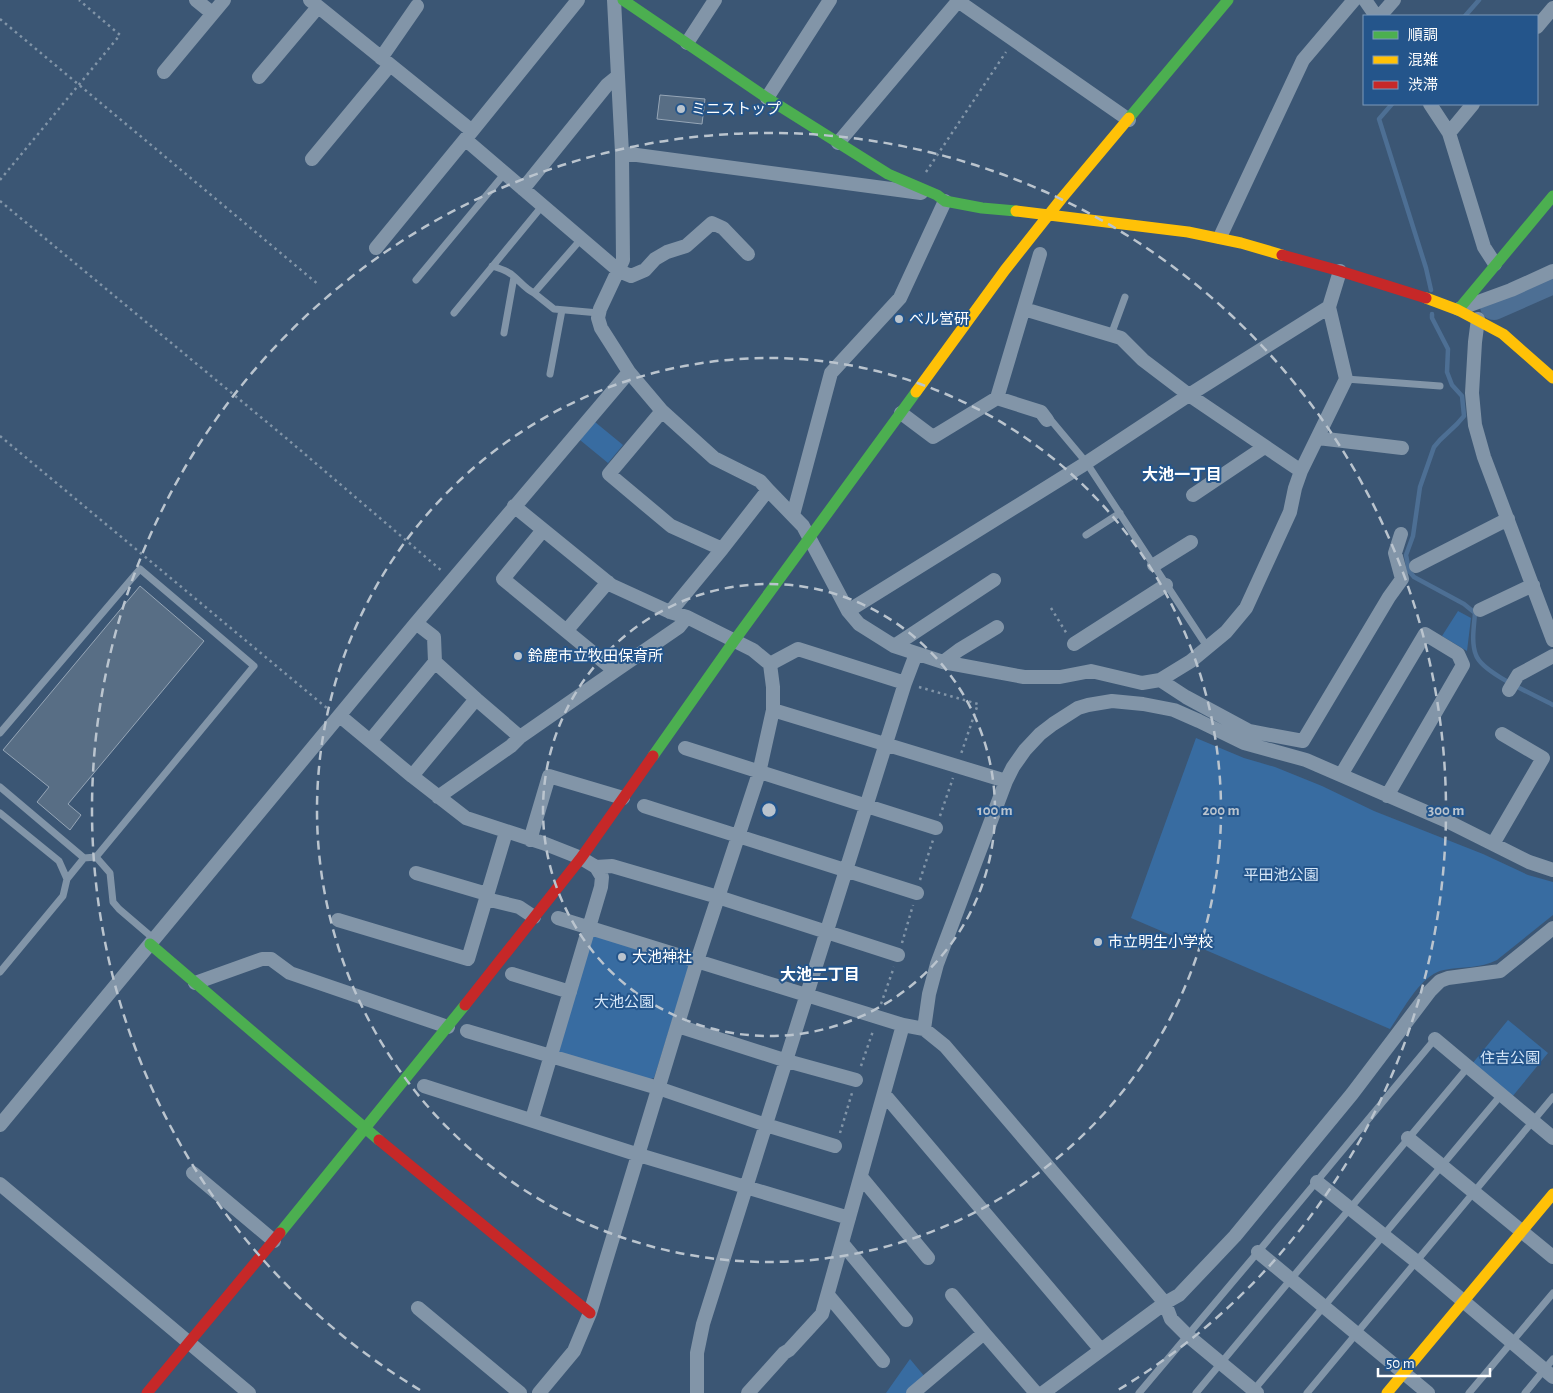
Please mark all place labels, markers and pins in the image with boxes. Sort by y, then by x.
place label: ミニストップ [691,101,781,117]
marker: ミニストップ [675,103,687,115]
place label: べル営研 [909,311,969,327]
marker: べル営研 [893,313,905,325]
place label: 鈴鹿市立牧田保育所 [528,647,663,664]
marker: 鈴鹿市立牧田保育所 [512,650,524,662]
centre of rings [760,801,778,819]
place label: 市立明生小学校 [1108,934,1213,950]
marker: 市立明生小学校 [1092,936,1104,948]
place label: 大池神社 [632,949,692,965]
marker: 大池神社 [616,951,628,963]

